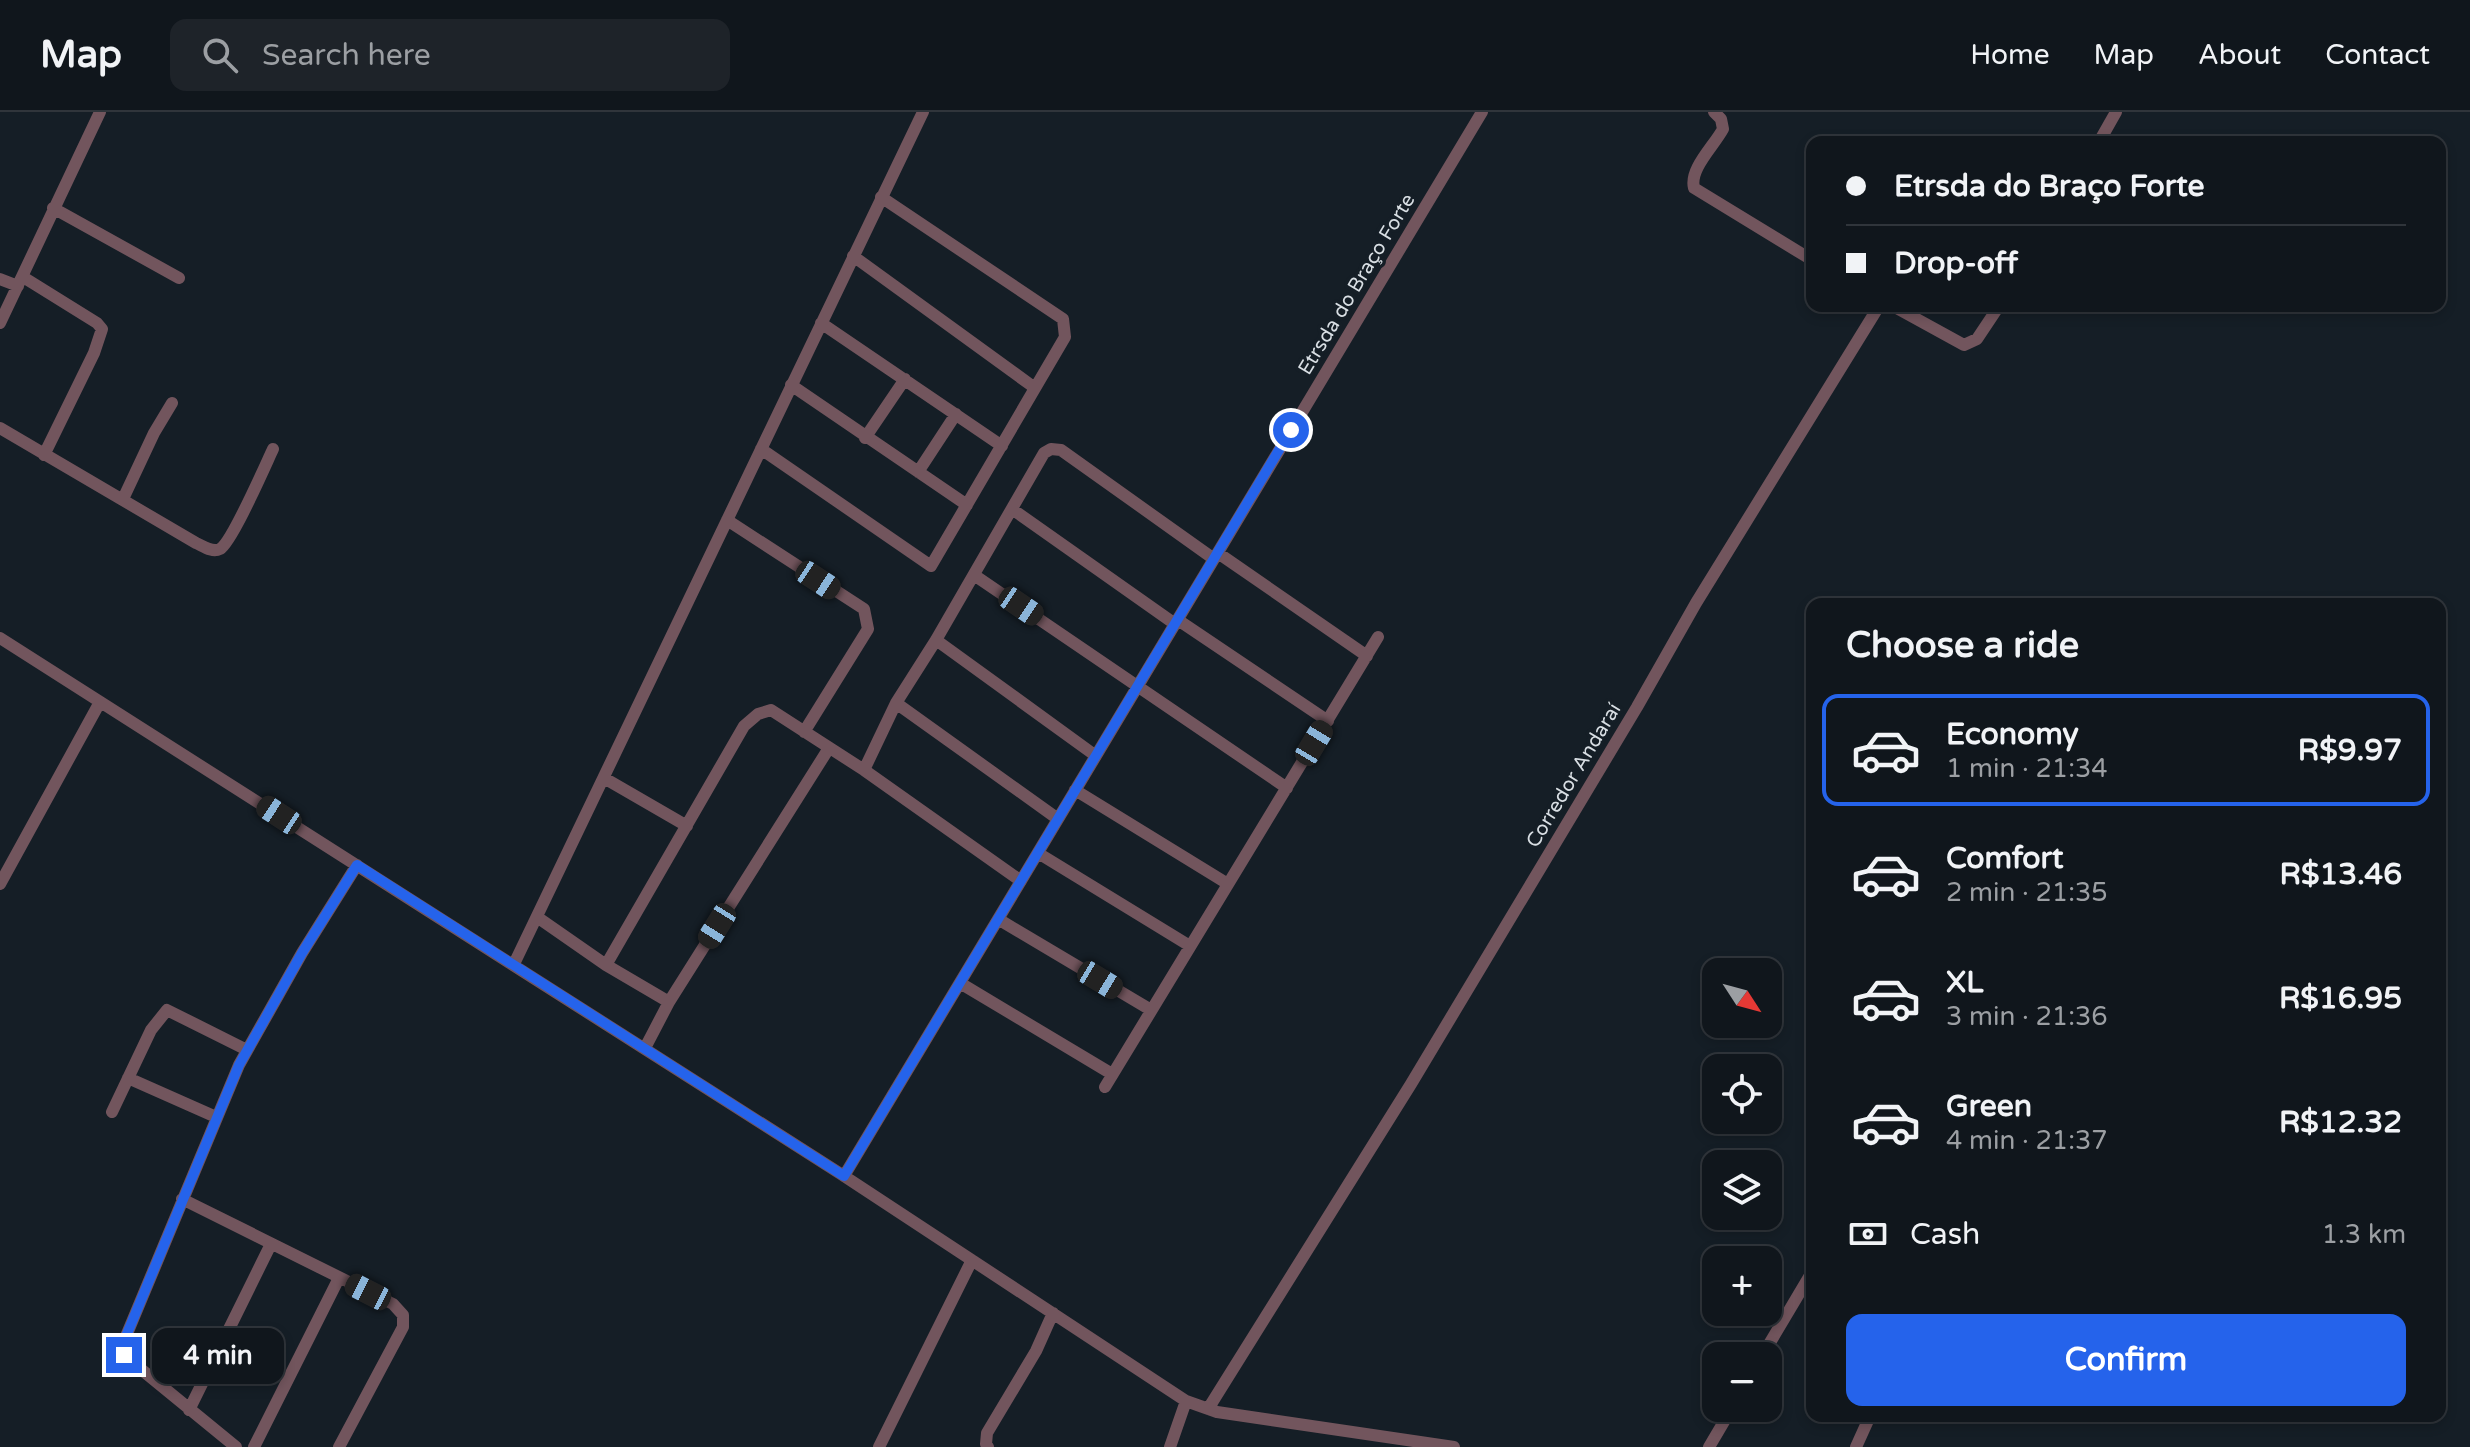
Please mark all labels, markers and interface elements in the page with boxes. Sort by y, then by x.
search box [170,19,730,91]
text: Map [40,32,122,78]
icon: search [198,33,242,77]
text: Search here [262,37,431,74]
text: Home [1970,38,2050,72]
text: Map [2094,38,2154,72]
text: About [2198,38,2281,72]
text: Contact [2325,38,2430,72]
text: Etrsda do Braço Forte [1894,168,2204,205]
street label: Etrsda do Braço Forte [1293,190,1420,379]
text: Drop-off [1894,245,2018,282]
route start [1273,412,1309,448]
car [791,557,845,603]
car [994,583,1048,629]
text: Choose a ride [1846,624,2079,667]
street label: Corredor Andaraí [1521,699,1626,852]
icon: car [1850,714,1922,786]
car [1291,716,1337,770]
text: Economy [1946,716,2079,753]
text: R$9.97 [2298,732,2402,769]
text: 1 min · 21:34 [1946,753,2108,784]
car [252,792,306,838]
icon: car [1850,838,1922,910]
text: Comfort [1946,840,2064,877]
text: R$13.46 [2280,856,2402,893]
text: 2 min · 21:35 [1946,877,2108,908]
car [694,899,740,953]
car [1073,957,1127,1003]
north arrow [1702,958,1782,1038]
map controls [1702,958,1782,1422]
icon: car [1850,962,1922,1034]
text: XL [1946,964,1983,1001]
text: R$16.95 [2279,980,2402,1017]
text: 3 min · 21:36 [1946,1001,2108,1032]
button: locate [1702,1054,1782,1134]
icon: car [1850,1086,1922,1158]
text: Green [1946,1088,2032,1125]
text: R$12.32 [2279,1104,2402,1141]
text: 4 min · 21:37 [1946,1125,2108,1156]
button: layers [1702,1150,1782,1230]
icon: cash [1846,1212,1890,1256]
text: Cash [1910,1216,1980,1253]
text: 1.3 km [2322,1219,2406,1250]
button: + [1702,1246,1782,1326]
car [341,1270,395,1314]
button: Confirm [1846,1314,2406,1406]
callout: 4 min [152,1327,284,1383]
route end [106,1337,142,1373]
text: 4 min [183,1340,253,1371]
button: − [1702,1342,1782,1422]

